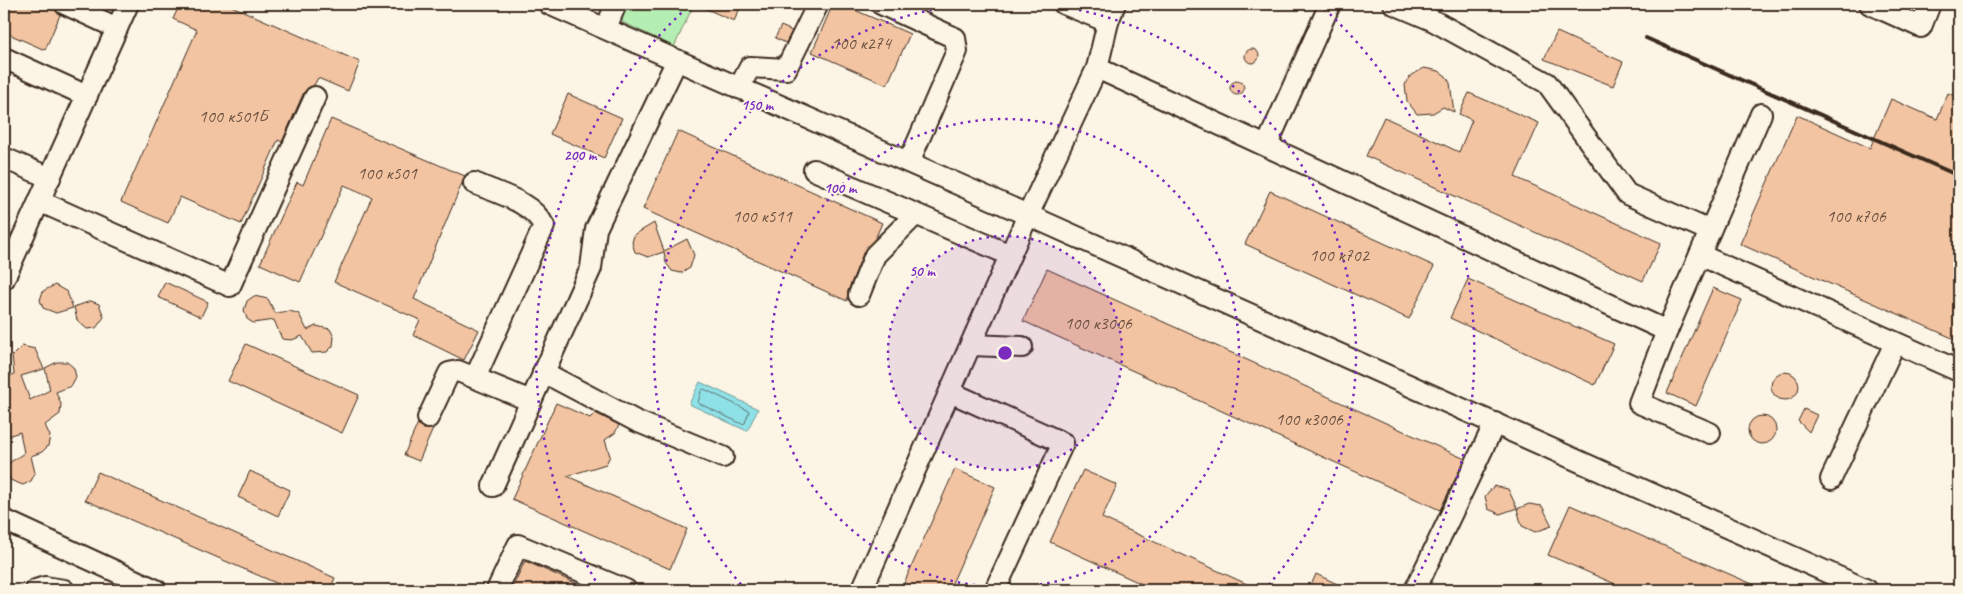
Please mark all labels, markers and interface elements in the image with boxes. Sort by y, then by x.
house number: 100 к274 [831,32,893,54]
text: 150 m [741,96,775,115]
house number: 100 к501Б [199,105,270,127]
text: 200 m [564,146,598,165]
house number: 100 к501 [357,162,418,184]
text: 100 m [824,179,858,198]
house number: 100 к511 [732,205,793,227]
house number: 100 к706 [1826,205,1887,227]
house number: 100 к702 [1309,244,1371,266]
text: 50 m [909,262,936,281]
house number: 100 к3006 [1064,312,1133,334]
centre of rings [996,344,1014,362]
house number: 100 к3006 [1275,408,1344,430]

